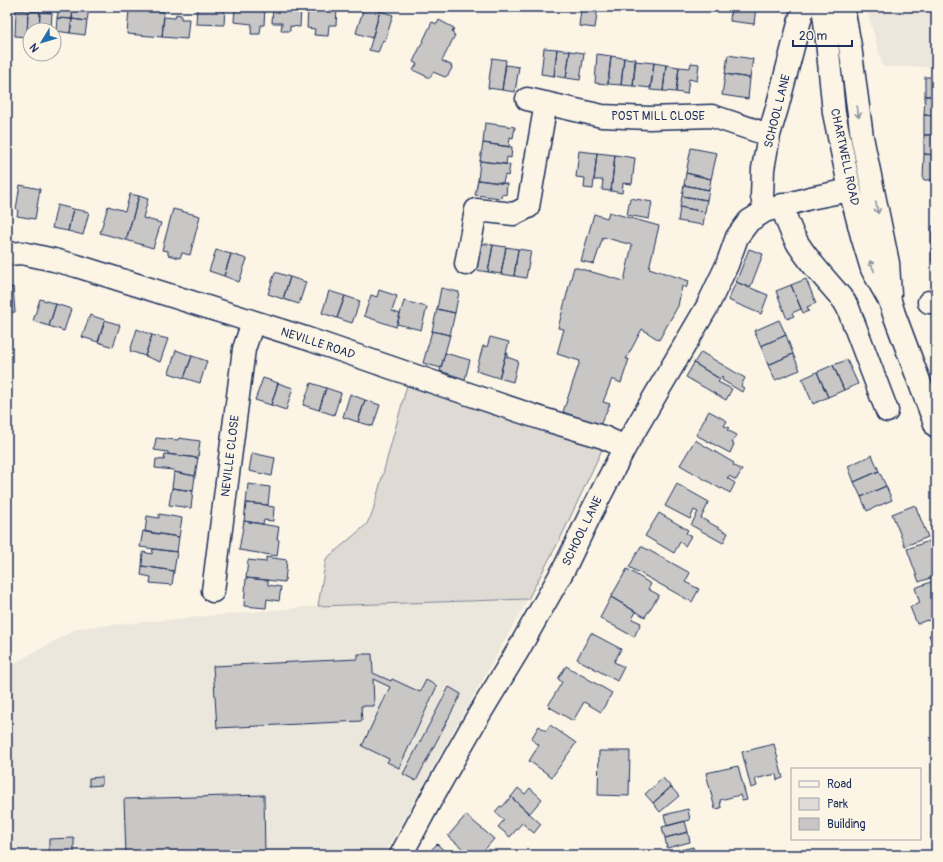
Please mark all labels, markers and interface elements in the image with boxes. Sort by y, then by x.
north arrow [22,22,62,62]
scale bar [793,22,852,48]
text: 20 m [799,29,828,44]
text: N [27,40,42,55]
street label: SCHOOL LANE [761,73,794,150]
one-way arrow [854,105,862,118]
street label: CHARTWELL ROAD [827,107,862,207]
street label: POST MILL CLOSE [611,109,705,124]
one-way arrow [873,201,881,214]
one-way arrow [868,261,875,273]
street label: NEVILLE ROAD [279,324,357,363]
street label: NEVILLE CLOSE [218,414,243,498]
street label: SCHOOL LANE [559,494,606,568]
legend [791,768,921,840]
text: Road [827,777,852,792]
text: Park [827,797,848,812]
text: Building [827,817,866,832]

